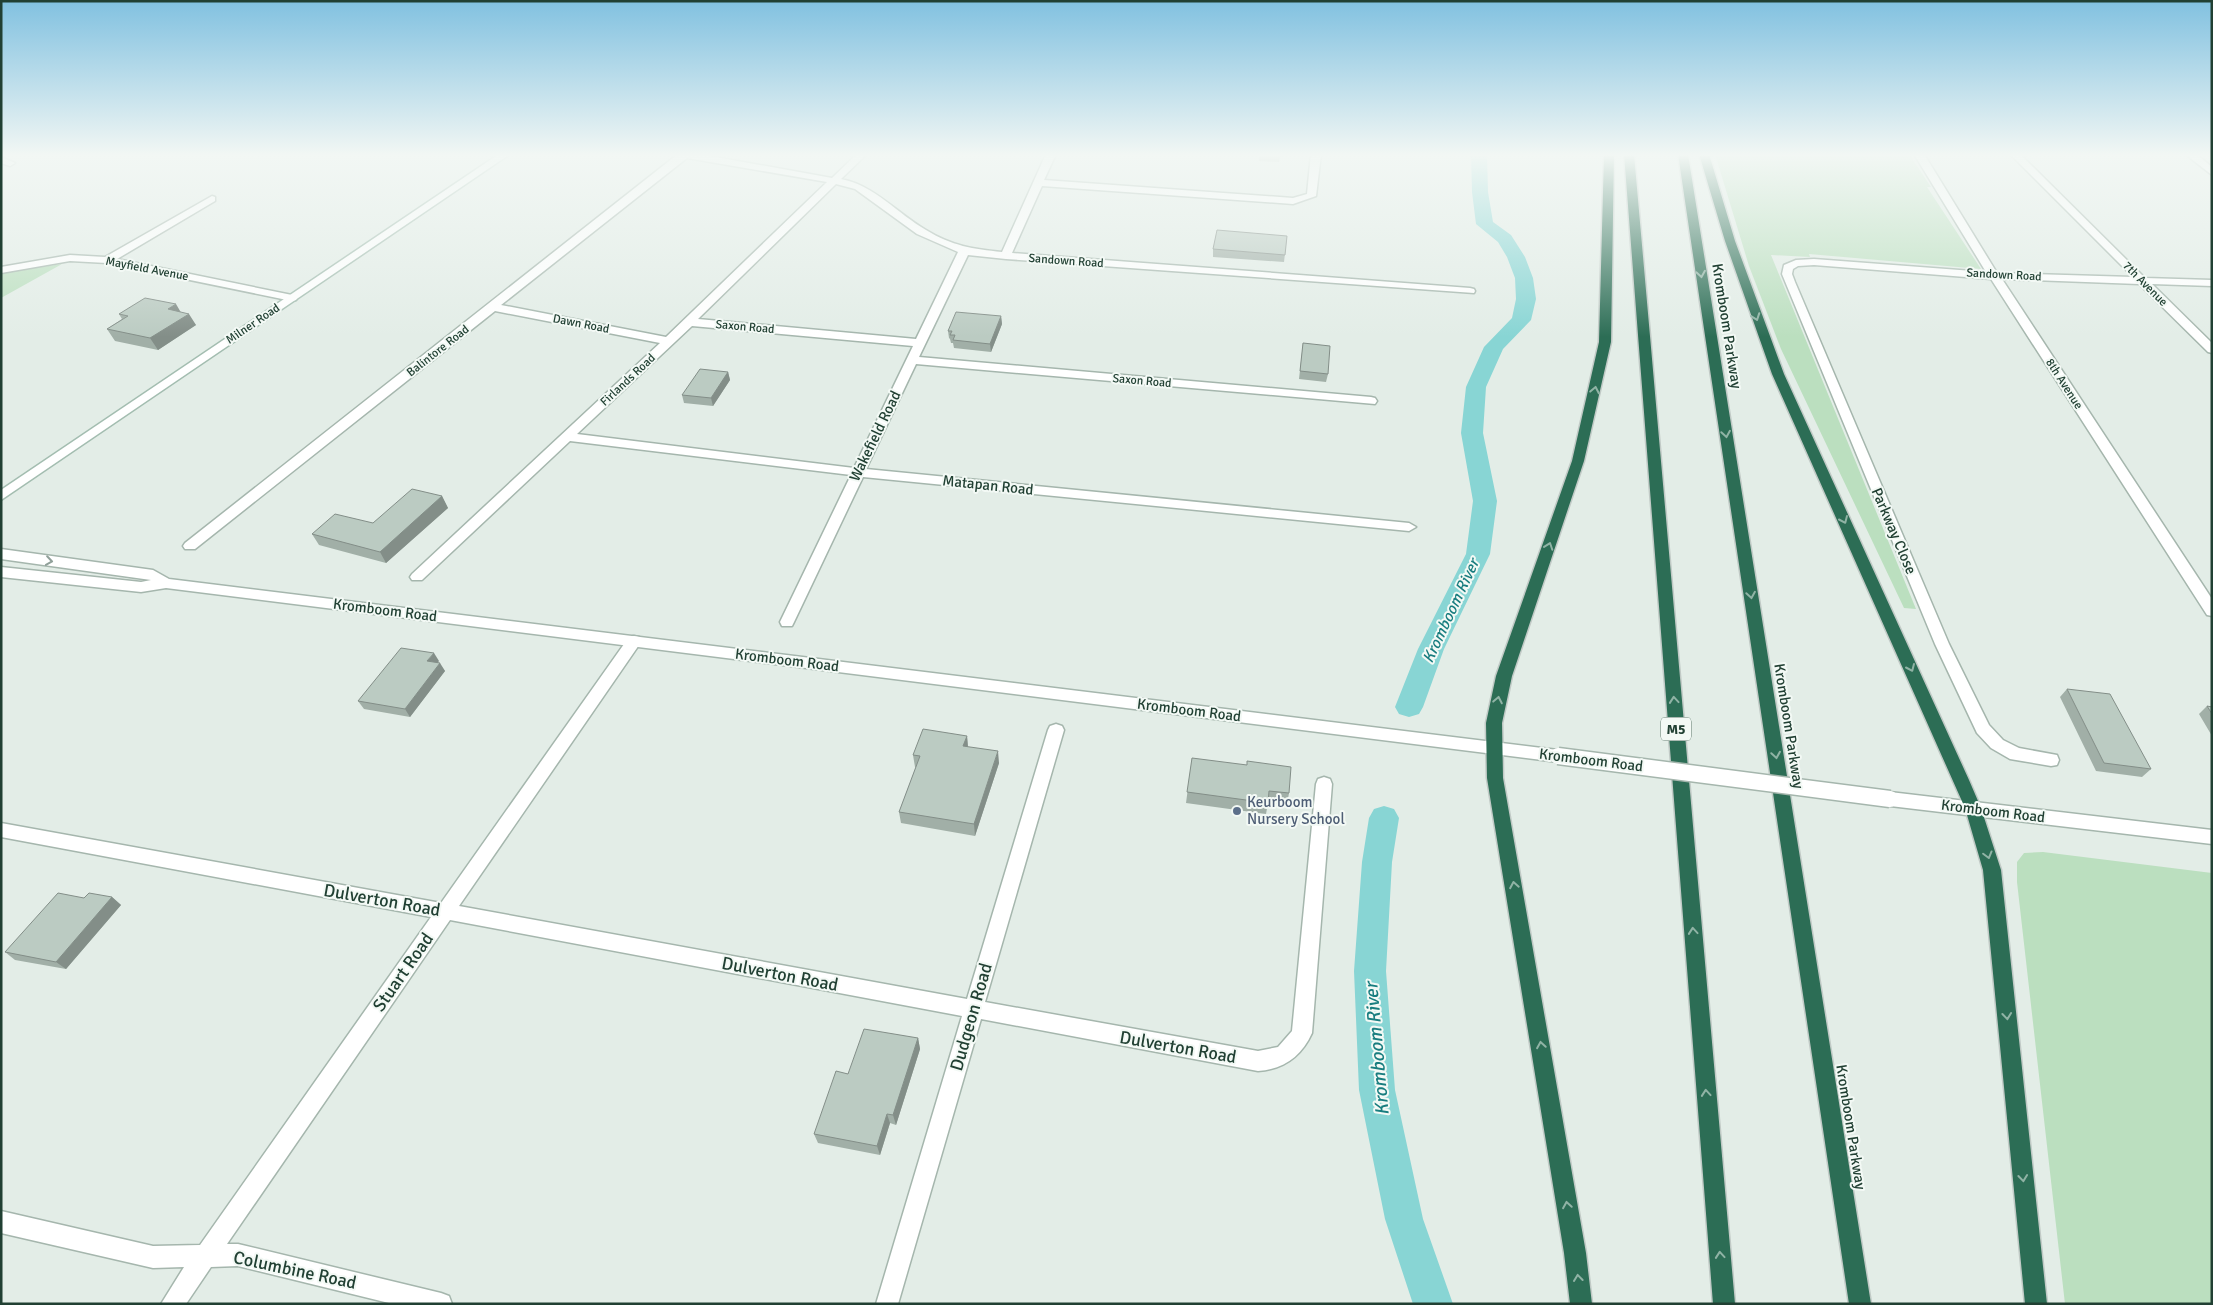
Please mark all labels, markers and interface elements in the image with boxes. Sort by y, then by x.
street label: Sandown Road [1028,251,1104,271]
street label: Mayfield Avenue [104,254,190,284]
street label: 7th Avenue [2119,258,2171,310]
street label: Kromboom Parkway [1708,262,1746,390]
street label: Sandown Road [1966,266,2042,284]
one-way arrow [1696,269,1706,278]
street label: Milner Road [223,301,283,347]
street label: Dawn Road [552,311,610,337]
one-way arrow [1750,312,1760,321]
street label: Saxon Road [715,317,775,337]
street label: Balintore Road [404,322,472,380]
street label: Firlands Road [597,351,659,409]
street label: 8th Avenue [2042,356,2086,412]
street label: Saxon Road [1112,371,1172,391]
one-way arrow [1589,386,1600,394]
street label: Wakefield Road [845,388,905,484]
one-way arrow [1721,430,1731,439]
street label: Matapan Road [942,471,1035,499]
street label: Parkway Close [1868,485,1920,577]
one-way arrow [1837,515,1848,524]
one-way arrow [1543,542,1553,550]
water label: Kromboom River [1418,554,1485,666]
one-way arrow [46,555,54,566]
one-way arrow [1746,591,1756,599]
street label: Kromboom Road [332,595,438,625]
street label: Kromboom Road [734,645,840,675]
street label: Kromboom Parkway [1770,662,1808,790]
one-way arrow [1904,663,1915,672]
street label: Kromboom Road [1136,695,1242,725]
one-way arrow [1493,695,1503,704]
one-way arrow [1668,695,1679,703]
road number: M5 [1661,718,1691,741]
street label: Kromboom Road [1538,745,1644,775]
one-way arrow [1771,751,1781,760]
place label: Keurboom Nursery School [1247,793,1345,828]
street label: Kromboom Road [1940,796,2046,826]
marker: Keurboom Nursery School [1231,805,1243,817]
one-way arrow [1982,850,1993,859]
street label: Dulverton Road [322,879,442,921]
one-way arrow [1509,880,1519,889]
one-way arrow [1688,927,1699,935]
street label: Stuart Road [368,928,438,1016]
street label: Dulverton Road [720,952,840,996]
street label: Dudgeon Road [945,961,997,1073]
water label: Kromboom River [1359,979,1395,1116]
one-way arrow [2001,1012,2012,1020]
street label: Dulverton Road [1118,1026,1238,1068]
one-way arrow [1537,1040,1547,1049]
street label: Kromboom Parkway [1832,1063,1870,1191]
one-way arrow [1701,1089,1712,1097]
one-way arrow [2017,1174,2028,1182]
one-way arrow [1563,1201,1573,1209]
street label: Columbine Road [232,1246,358,1294]
one-way arrow [1714,1251,1725,1259]
one-way arrow [1573,1274,1584,1282]

